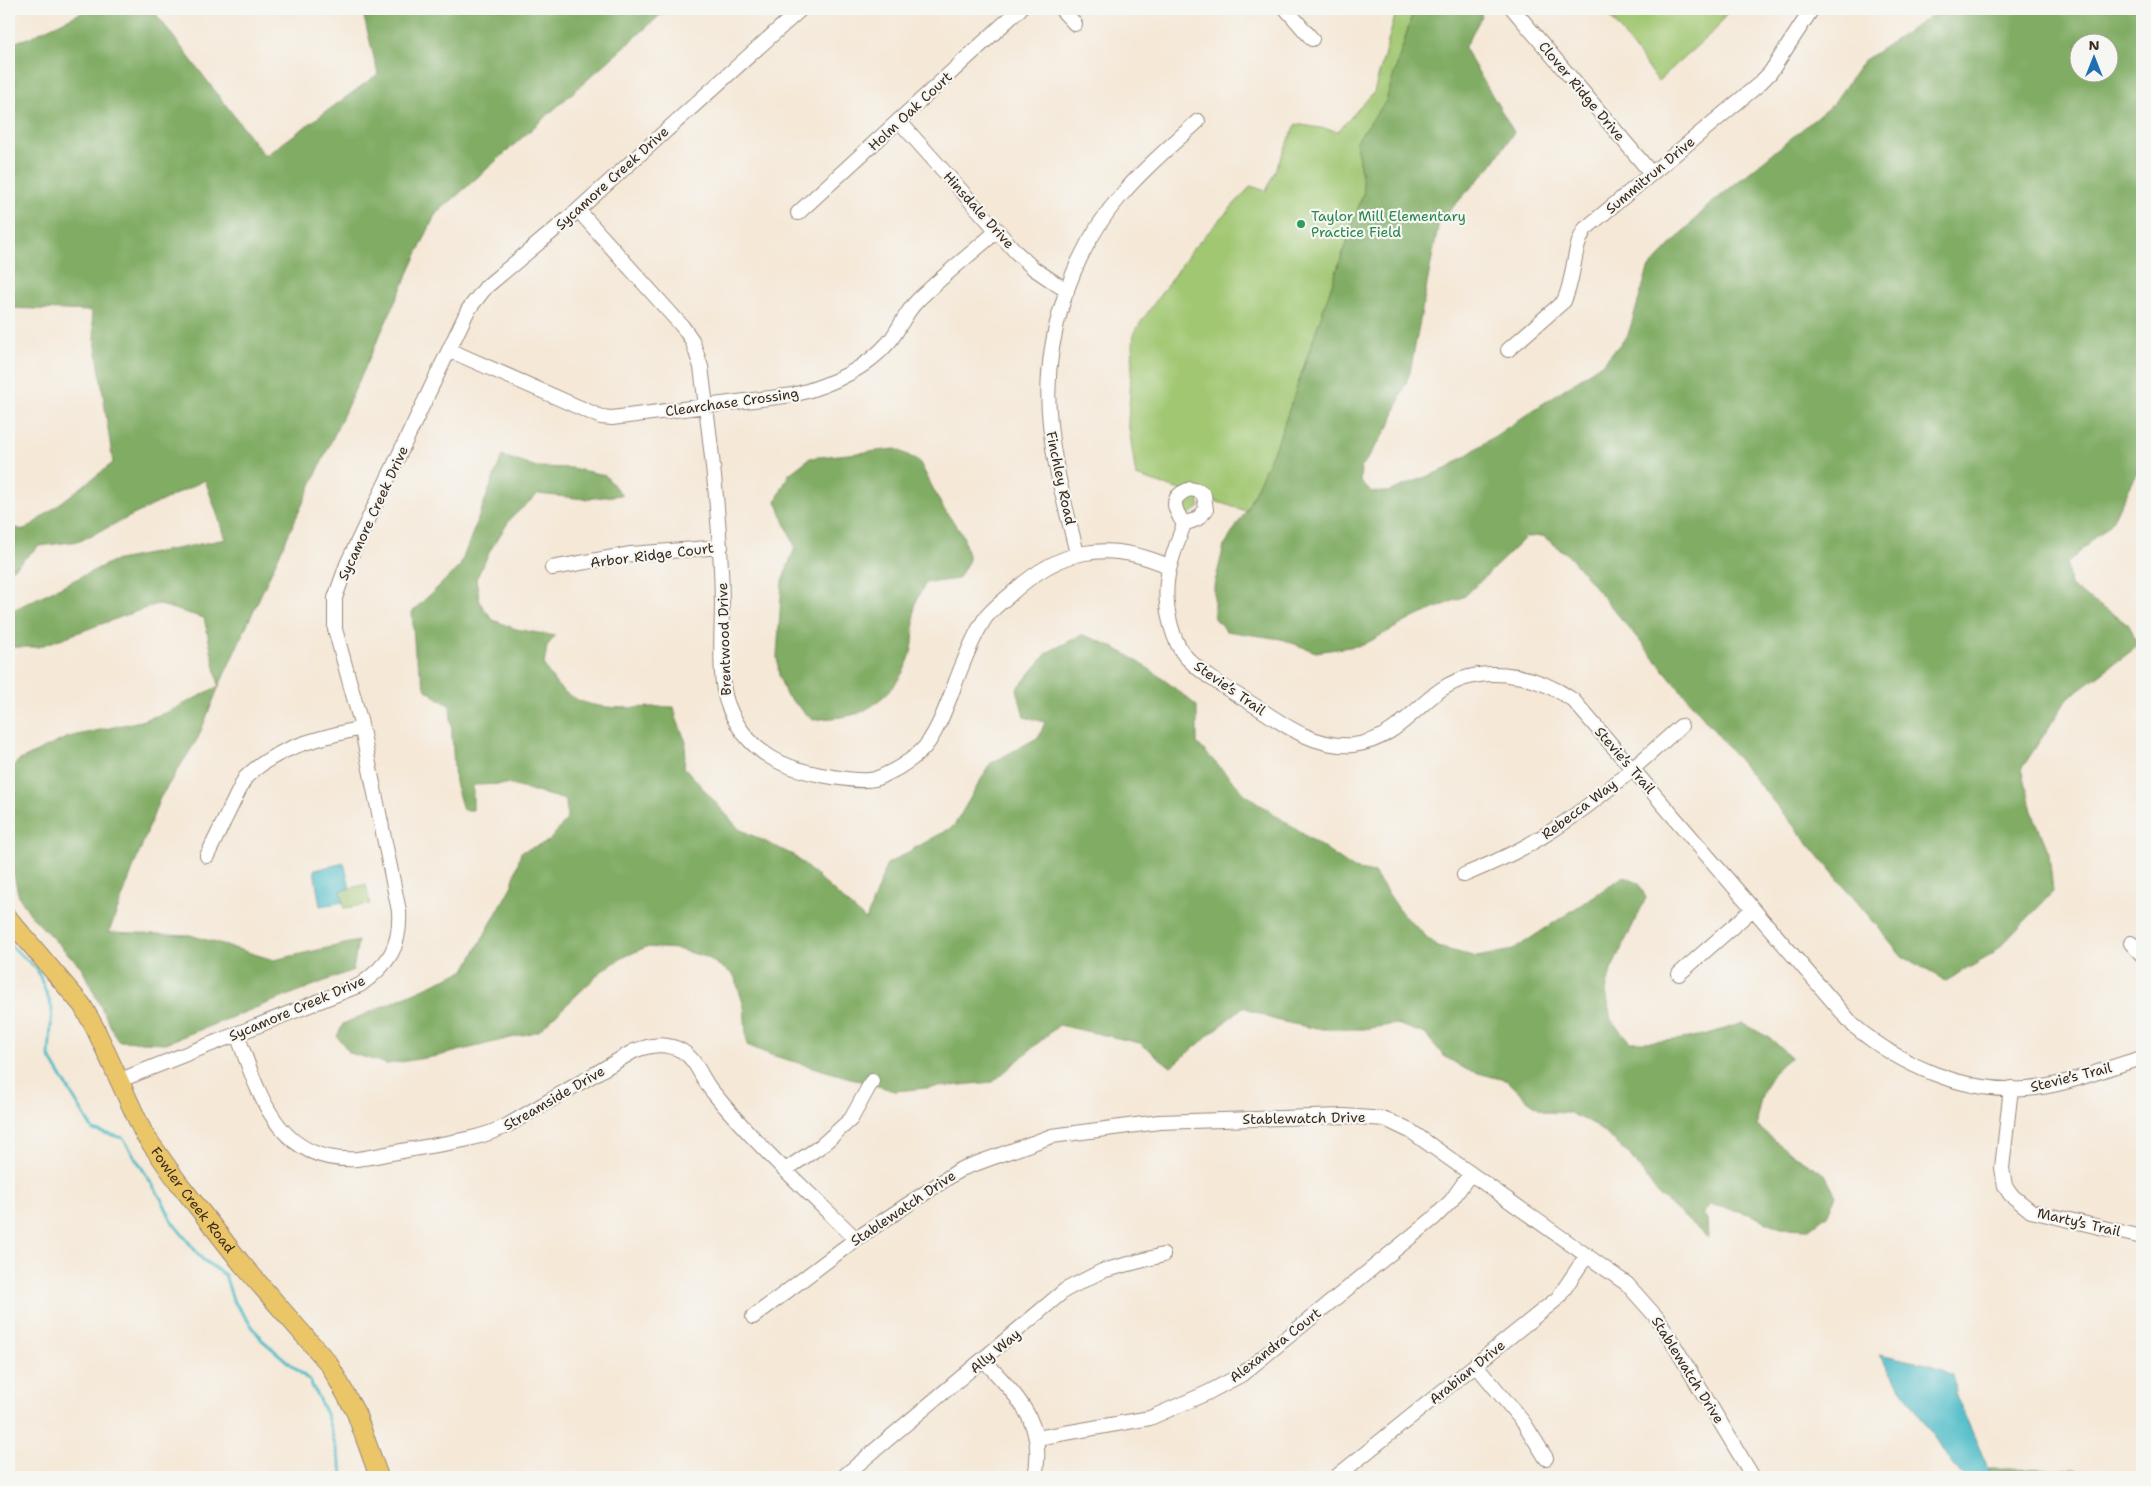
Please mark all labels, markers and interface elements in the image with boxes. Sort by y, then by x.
north arrow [2068,32,2118,82]
text: N [2088,36,2100,54]
street label: Clover Ridge Drive [1535,37,1629,145]
street label: Holm Oak Court [864,68,956,154]
street label: Sycamore Creek Drive [552,122,672,234]
street label: Summitrun Drive [1602,132,1698,218]
street label: Hinsdale Drive [940,168,1018,252]
place label: Taylor Mill Elementary Practice Field [1311,207,1466,241]
marker: Taylor Mill Elementary Practice Field [1295,218,1307,230]
street label: Clearchase Crossing [664,384,800,420]
street label: Finchley Road [1042,430,1080,527]
street label: Sycamore Creek Drive [334,443,412,583]
street label: Arbor Ridge Court [589,538,715,572]
street label: Brentwood Drive [713,582,735,696]
street label: Stevie’s Trail [1191,657,1270,720]
street label: Stevie’s Trail [1591,723,1660,798]
street label: Rebecca Way [1538,775,1620,843]
street label: Sycamore Creek Drive [226,971,368,1045]
street label: Stevie’s Trail [2028,1058,2114,1096]
street label: Streamside Drive [500,1062,608,1134]
street label: Stablewatch Drive [1242,1108,1366,1128]
street label: Fowler Creek Road [147,1143,239,1257]
street label: Stablewatch Drive [847,1166,959,1250]
street label: Marty’s Trail [2036,1204,2123,1241]
street label: Alexandra Court [1226,1304,1324,1386]
street label: Stablewatch Drive [1648,1313,1728,1427]
street label: Ally Way [966,1325,1024,1377]
street label: Arabian Drive [1425,1336,1509,1408]

